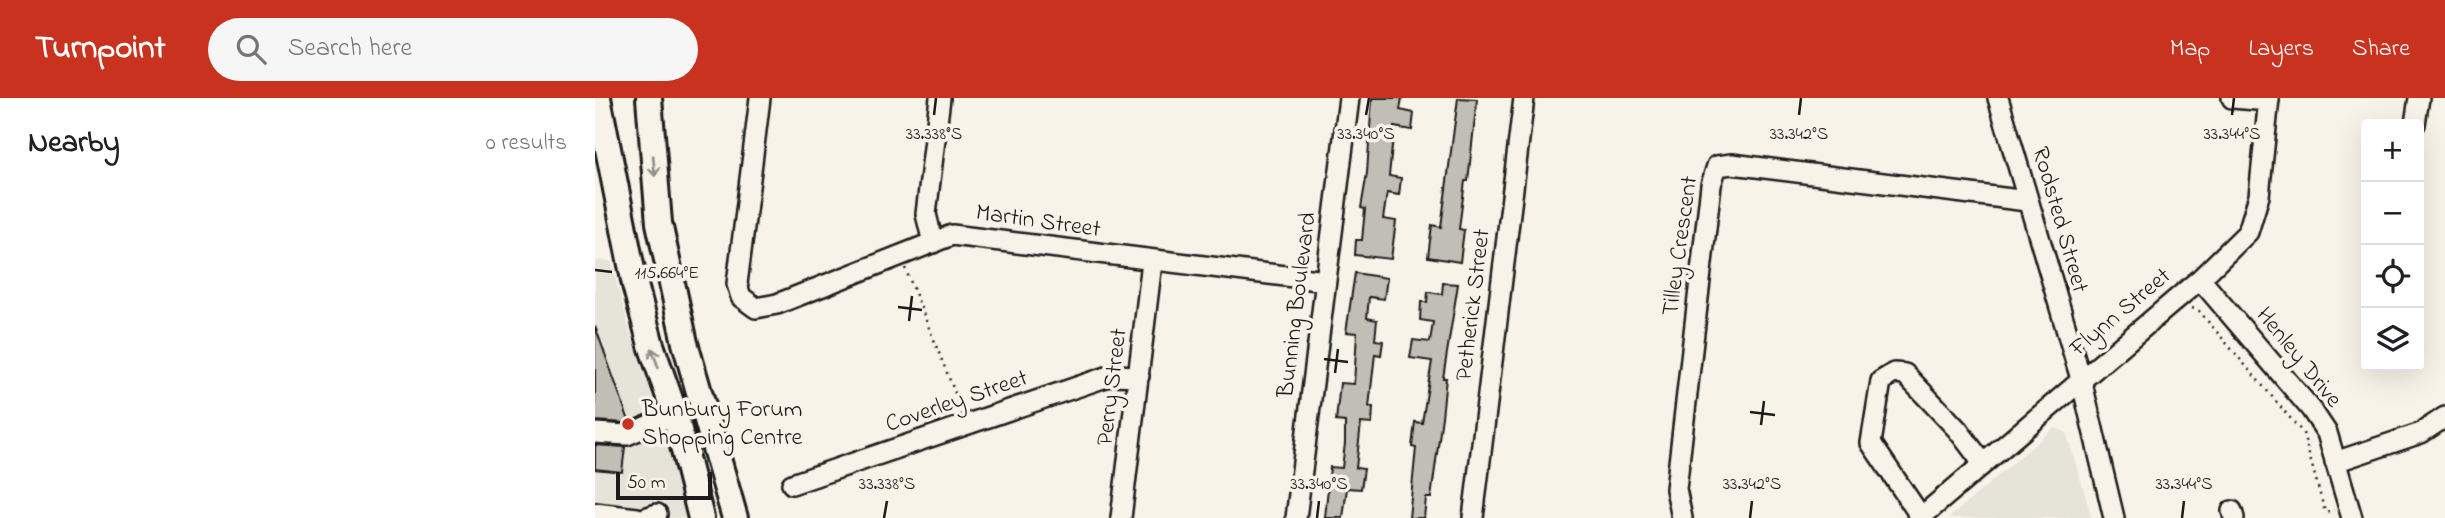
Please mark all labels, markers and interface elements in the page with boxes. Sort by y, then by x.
search box [208,18,698,81]
text: Turnpoint [35,25,166,73]
icon: search [232,30,270,68]
text: Search here [288,30,412,68]
text: Map [2170,32,2210,67]
text: Layers [2248,32,2314,67]
text: Share [2352,32,2410,67]
map controls [2361,119,2424,371]
button: + [2361,119,2424,182]
text: Nearby [28,122,120,166]
text: 33.338°S [906,122,962,148]
text: 33.340°S [1337,122,1395,148]
text: 33.342°S [1770,122,1828,148]
text: 33.344°S [2203,122,2261,148]
text: 0 results [486,127,567,160]
street label: Rodsted Street [2021,143,2097,297]
one-way arrow [648,154,661,177]
street label: Tilley Crescent [1654,174,1709,318]
button: − [2361,182,2424,245]
street label: Martin Street [973,196,1103,248]
street label: Bunning Boulevard [1269,210,1327,401]
street label: Petherick Street [1447,227,1501,383]
button: locate [2361,245,2424,308]
street label: Flynn Street [2062,260,2180,367]
text: 115.664°E [635,261,699,287]
street label: Henley Drive [2246,300,2350,417]
button: layers [2361,308,2424,371]
street label: Perry Street [1088,326,1139,448]
one-way arrow [648,348,660,370]
street label: Coverley Street [881,361,1033,444]
place label: Bunbury Forum Shopping Centre [641,393,803,456]
marker: Bunbury Forum Shopping Centre [620,416,636,432]
scale bar [616,469,712,501]
text: 50 m [627,470,666,497]
text: 33.338°S [859,472,915,498]
text: 33.340°S [1290,472,1348,498]
text: 33.342°S [1723,472,1781,498]
text: 33.344°S [2155,472,2213,498]

